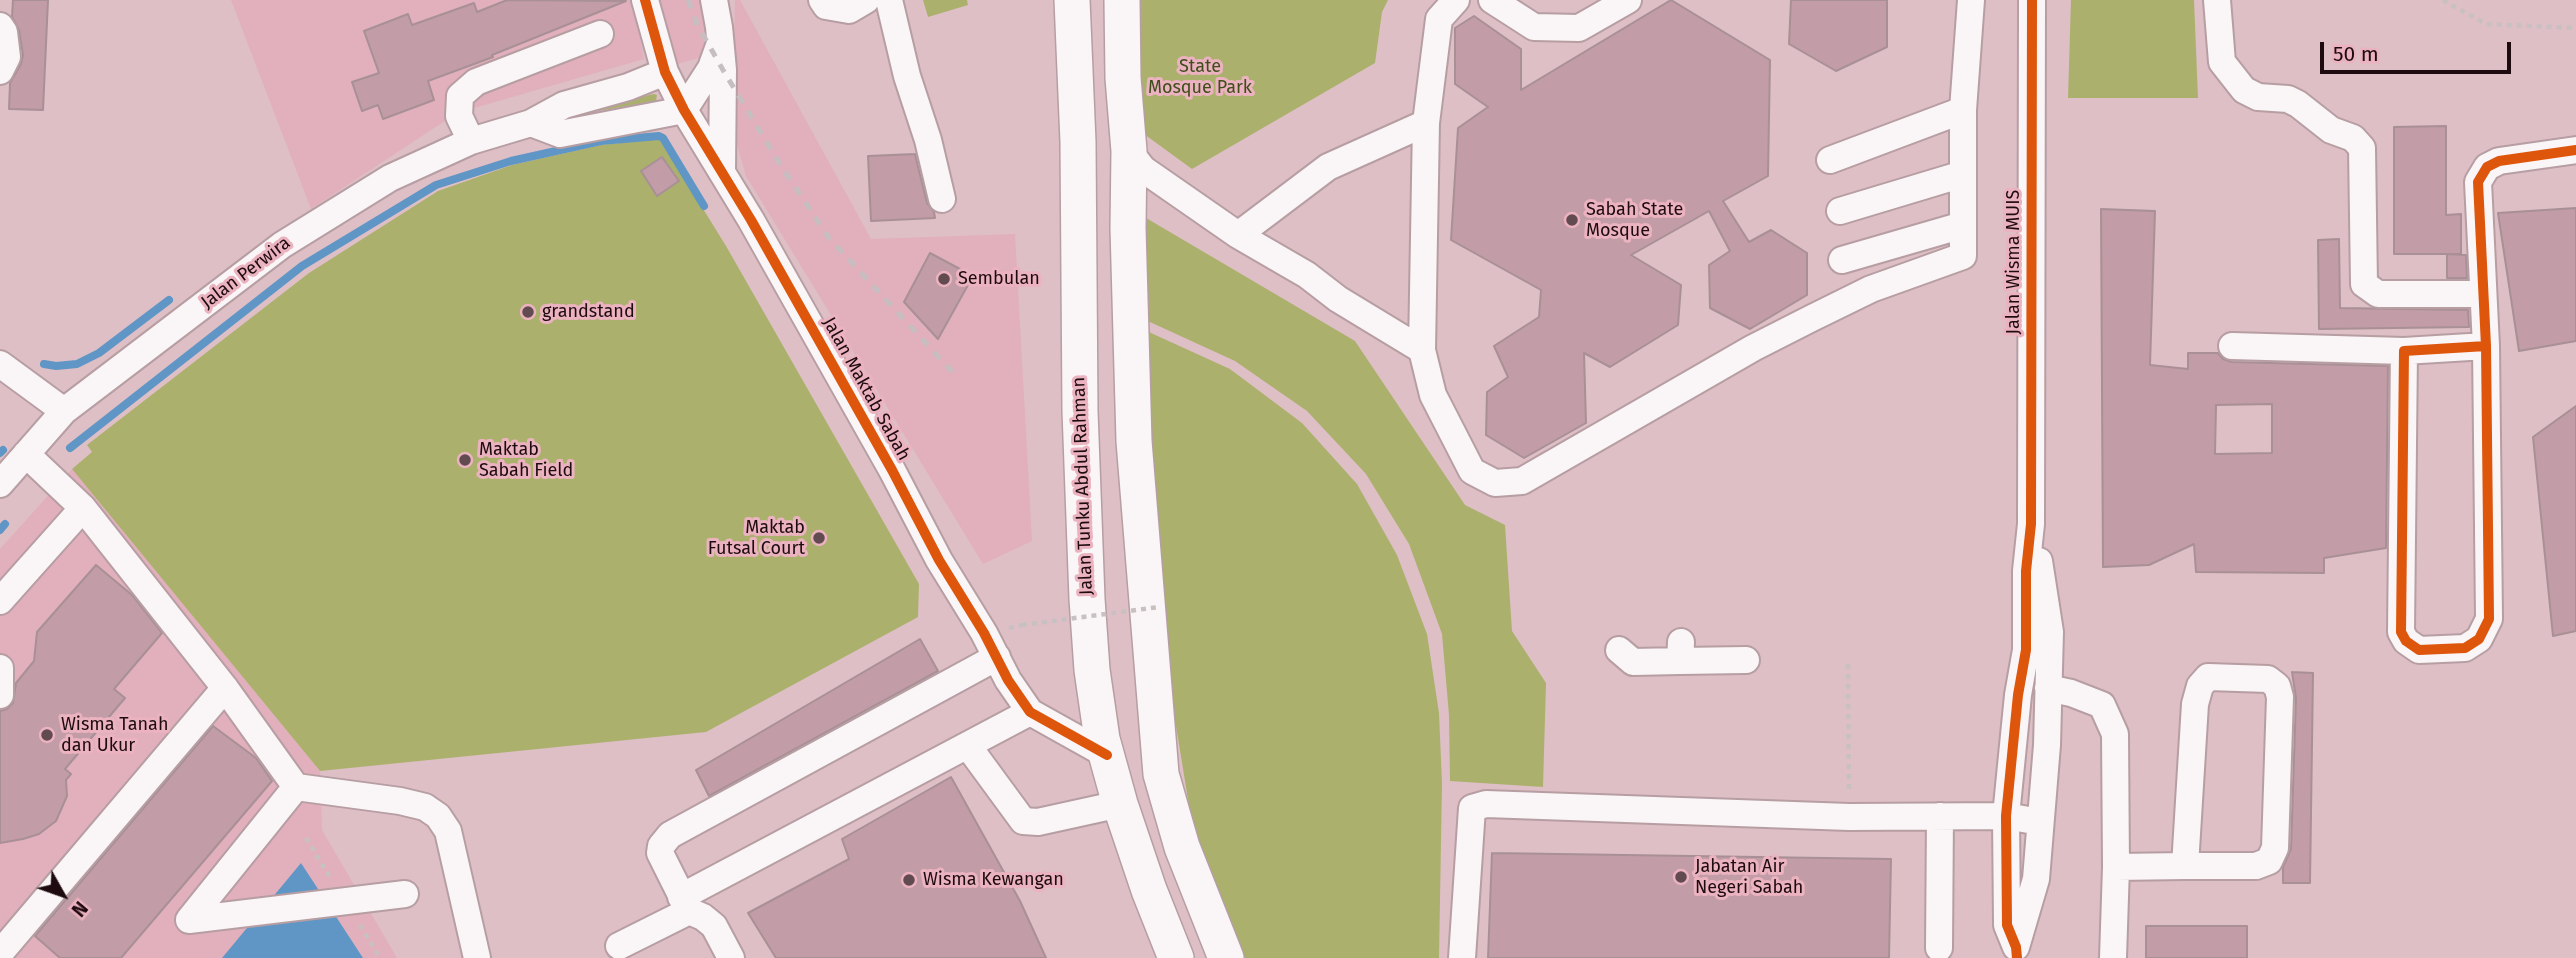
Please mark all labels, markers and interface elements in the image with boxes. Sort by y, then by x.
scale bar [2324,28,2515,72]
text: 50 m [2333,41,2379,67]
park label: State Mosque Park [1148,56,1252,98]
street label: Jalan Wisma MUIS [2003,190,2025,334]
place label: Sabah State Mosque [1586,199,1683,242]
marker: Sabah State Mosque [1564,212,1580,228]
street label: Jalan Perwira [197,232,295,314]
place label: Sembulan [958,268,1040,290]
marker: Sembulan [936,271,952,287]
place label: grandstand [542,301,635,323]
marker: grandstand [520,304,536,320]
street label: Jalan Maktab Sabah [818,314,914,464]
street label: Jalan Tunku Abdul Rahman [1068,376,1098,596]
place label: Maktab Sabah Field [479,439,573,482]
marker: Maktab Sabah Field [457,452,473,468]
place label: Maktab Futsal Court [708,517,805,560]
marker: Maktab Futsal Court [811,530,827,546]
place label: Wisma Tanah dan Ukur [61,714,168,756]
marker: Wisma Tanah dan Ukur [39,727,55,743]
place label: Jabatan Air Negeri Sabah [1695,856,1803,898]
north arrow [28,860,98,930]
place label: Wisma Kewangan [923,869,1064,891]
marker: Jabatan Air Negeri Sabah [1673,869,1689,885]
marker: Wisma Kewangan [901,872,917,888]
text: N [67,897,92,921]

